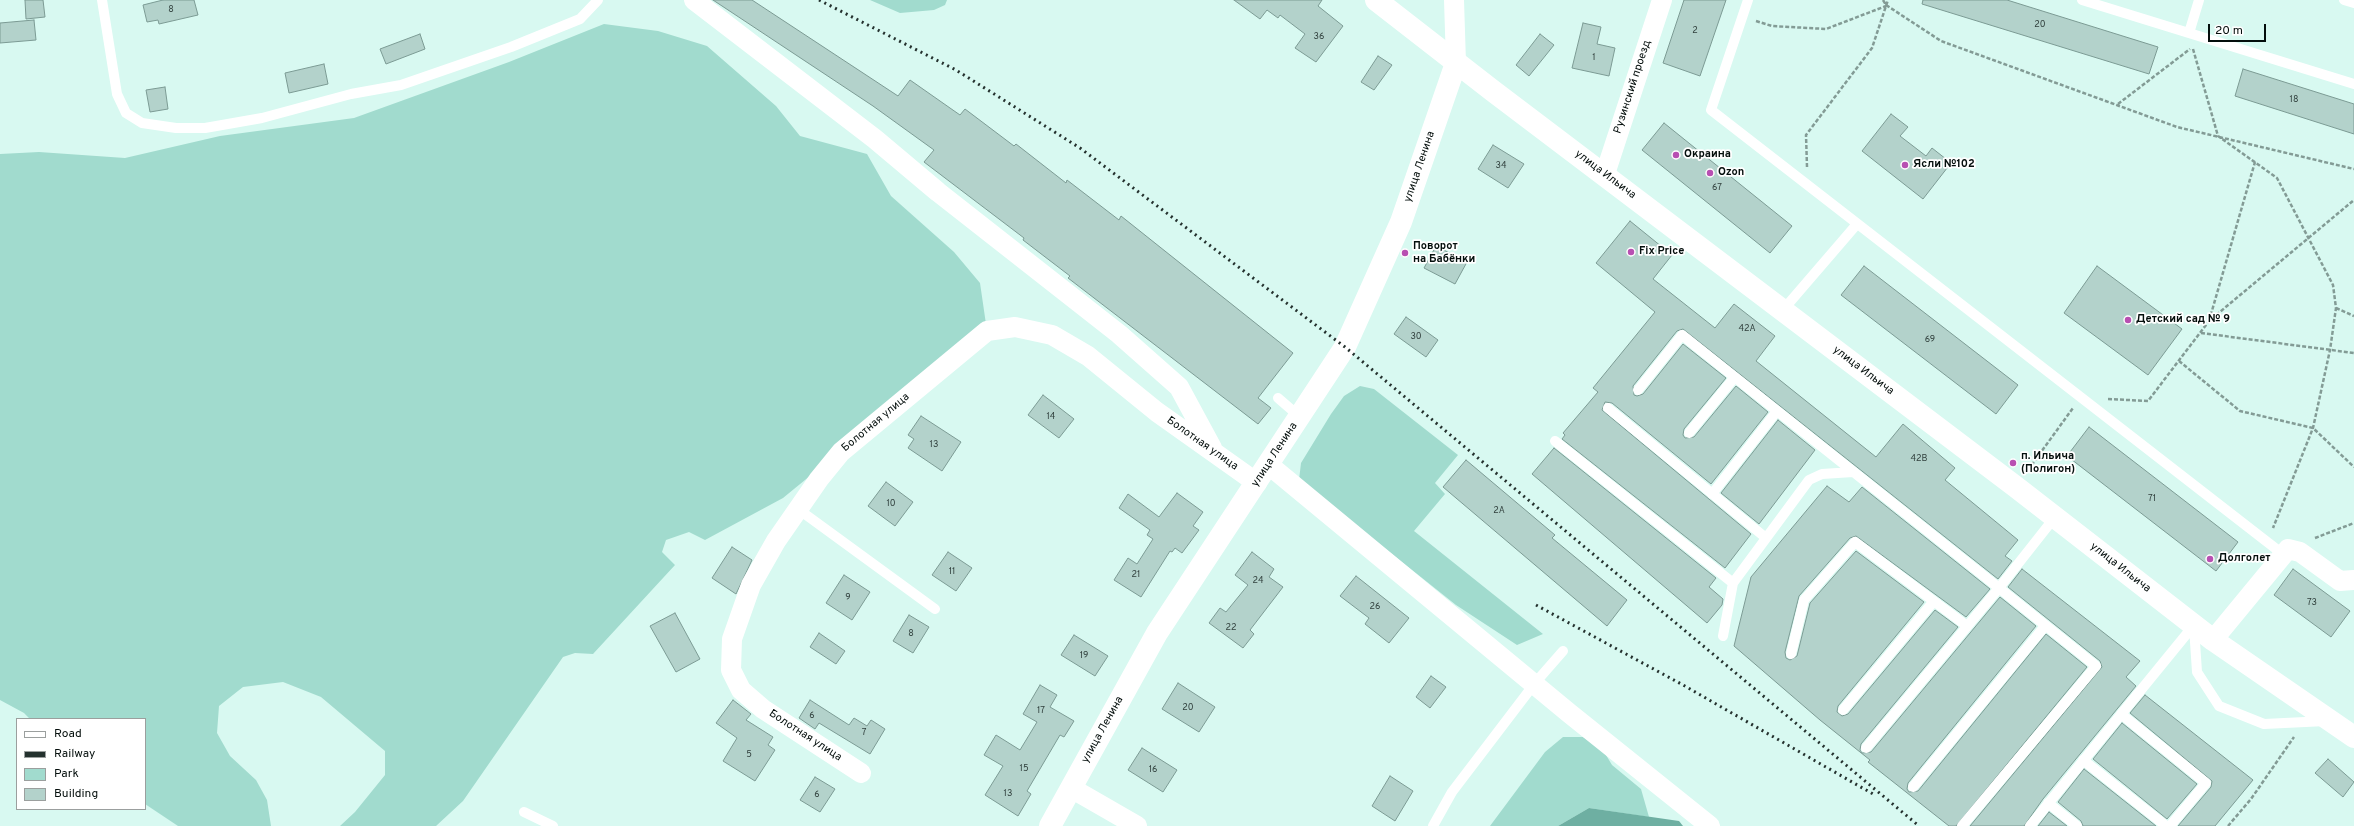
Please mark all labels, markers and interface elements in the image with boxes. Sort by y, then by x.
house number: 8 [168,5,174,15]
scale bar [2210,16,2268,42]
house number: 20 [2034,20,2046,30]
text: 20 m [2215,23,2243,39]
house number: 2 [1692,26,1698,36]
house number: 36 [1314,32,1324,42]
street label: Рузинский проезд [1612,38,1654,136]
house number: 1 [1592,53,1596,63]
house number: 18 [2290,95,2298,105]
street label: улица Ленина [1402,130,1438,204]
street label: улица Ильича [1572,148,1638,202]
place label: Окраина [1684,148,1731,162]
marker: Окраина [1671,150,1681,160]
place label: Ясли №102 [1913,158,1975,172]
marker: Ясли №102 [1900,160,1910,170]
house number: 34 [1495,161,1507,171]
place label: Ozon [1718,166,1744,180]
marker: Ozon [1705,168,1715,178]
house number: 67 [1712,183,1722,193]
place label: Поворот на Бабёнки [1413,240,1475,266]
place label: Fix Price [1639,245,1684,259]
marker: Fix Price [1626,247,1636,257]
marker: Поворот на Бабёнки [1400,248,1410,258]
place label: Детский сад № 9 [2136,313,2230,327]
marker: Детский сад № 9 [2123,315,2133,325]
house number: 42А [1738,324,1756,334]
house number: 30 [1410,332,1422,342]
house number: 69 [1925,335,1935,345]
street label: улица Ильича [1830,344,1896,398]
street label: Болотная улица [839,391,913,455]
house number: 14 [1047,412,1055,422]
street label: Болотная улица [1164,414,1240,474]
street label: улица Ленина [1249,420,1301,490]
house number: 13 [930,440,938,450]
place label: п. Ильича (Полигон) [2021,450,2075,476]
house number: 42В [1910,454,1928,464]
marker: п. Ильича (Полигон) [2008,458,2018,468]
house number: 71 [2148,494,2156,504]
house number: 10 [886,499,896,509]
house number: 2А [1493,506,1505,516]
street label: улица Ильича [2087,540,2153,596]
place label: Долголет [2218,552,2271,566]
marker: Долголет [2205,554,2215,564]
house number: 11 [949,567,955,577]
house number: 21 [1132,570,1140,580]
house number: 24 [1252,576,1264,586]
house number: 9 [845,593,851,603]
house number: 73 [2307,598,2317,608]
house number: 26 [1370,602,1380,612]
house number: 22 [1225,623,1237,633]
house number: 8 [908,629,914,639]
house number: 19 [1080,651,1088,661]
street label: улица Ленина [1079,694,1127,766]
house number: 20 [1182,703,1194,713]
house number: 17 [1037,706,1045,716]
street label: Болотная улица [766,708,844,764]
house number: 6 [809,711,815,721]
legend [16,718,146,810]
text: Road [54,726,82,742]
house number: 7 [862,728,866,738]
text: Railway [54,746,95,762]
house number: 5 [746,750,752,760]
house number: 15 [1020,764,1028,774]
house number: 16 [1149,765,1157,775]
text: Park [54,766,79,782]
text: Building [54,786,98,802]
house number: 13 [1004,789,1012,799]
house number: 6 [814,790,820,800]

